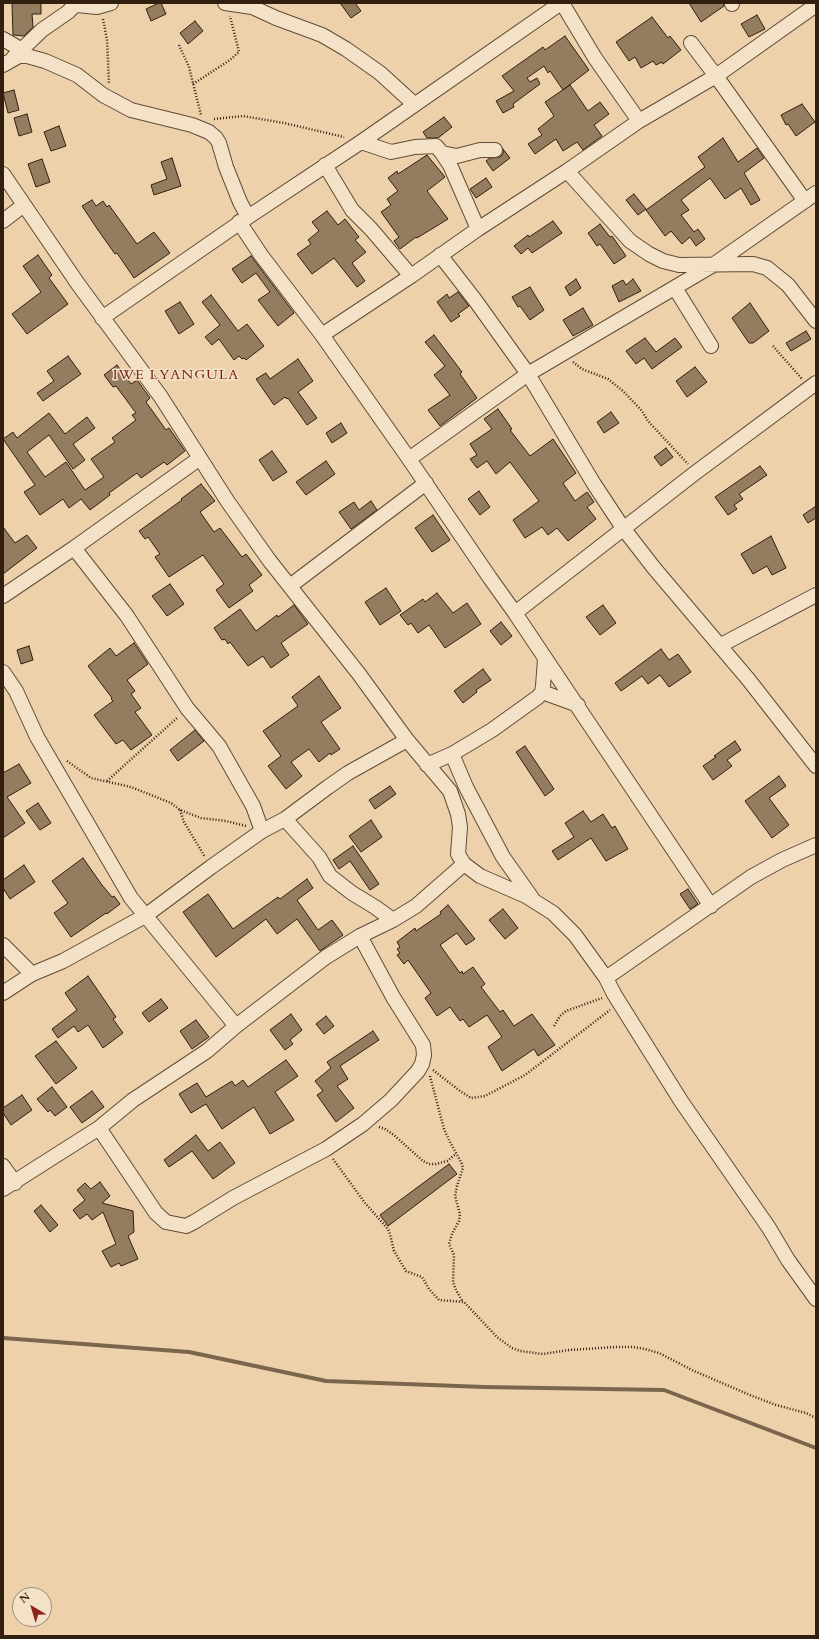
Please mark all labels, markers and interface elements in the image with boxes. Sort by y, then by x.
district label: IWE LYANGULA [113,368,239,384]
north arrow [12,1587,52,1627]
text: N [17,1589,33,1607]

